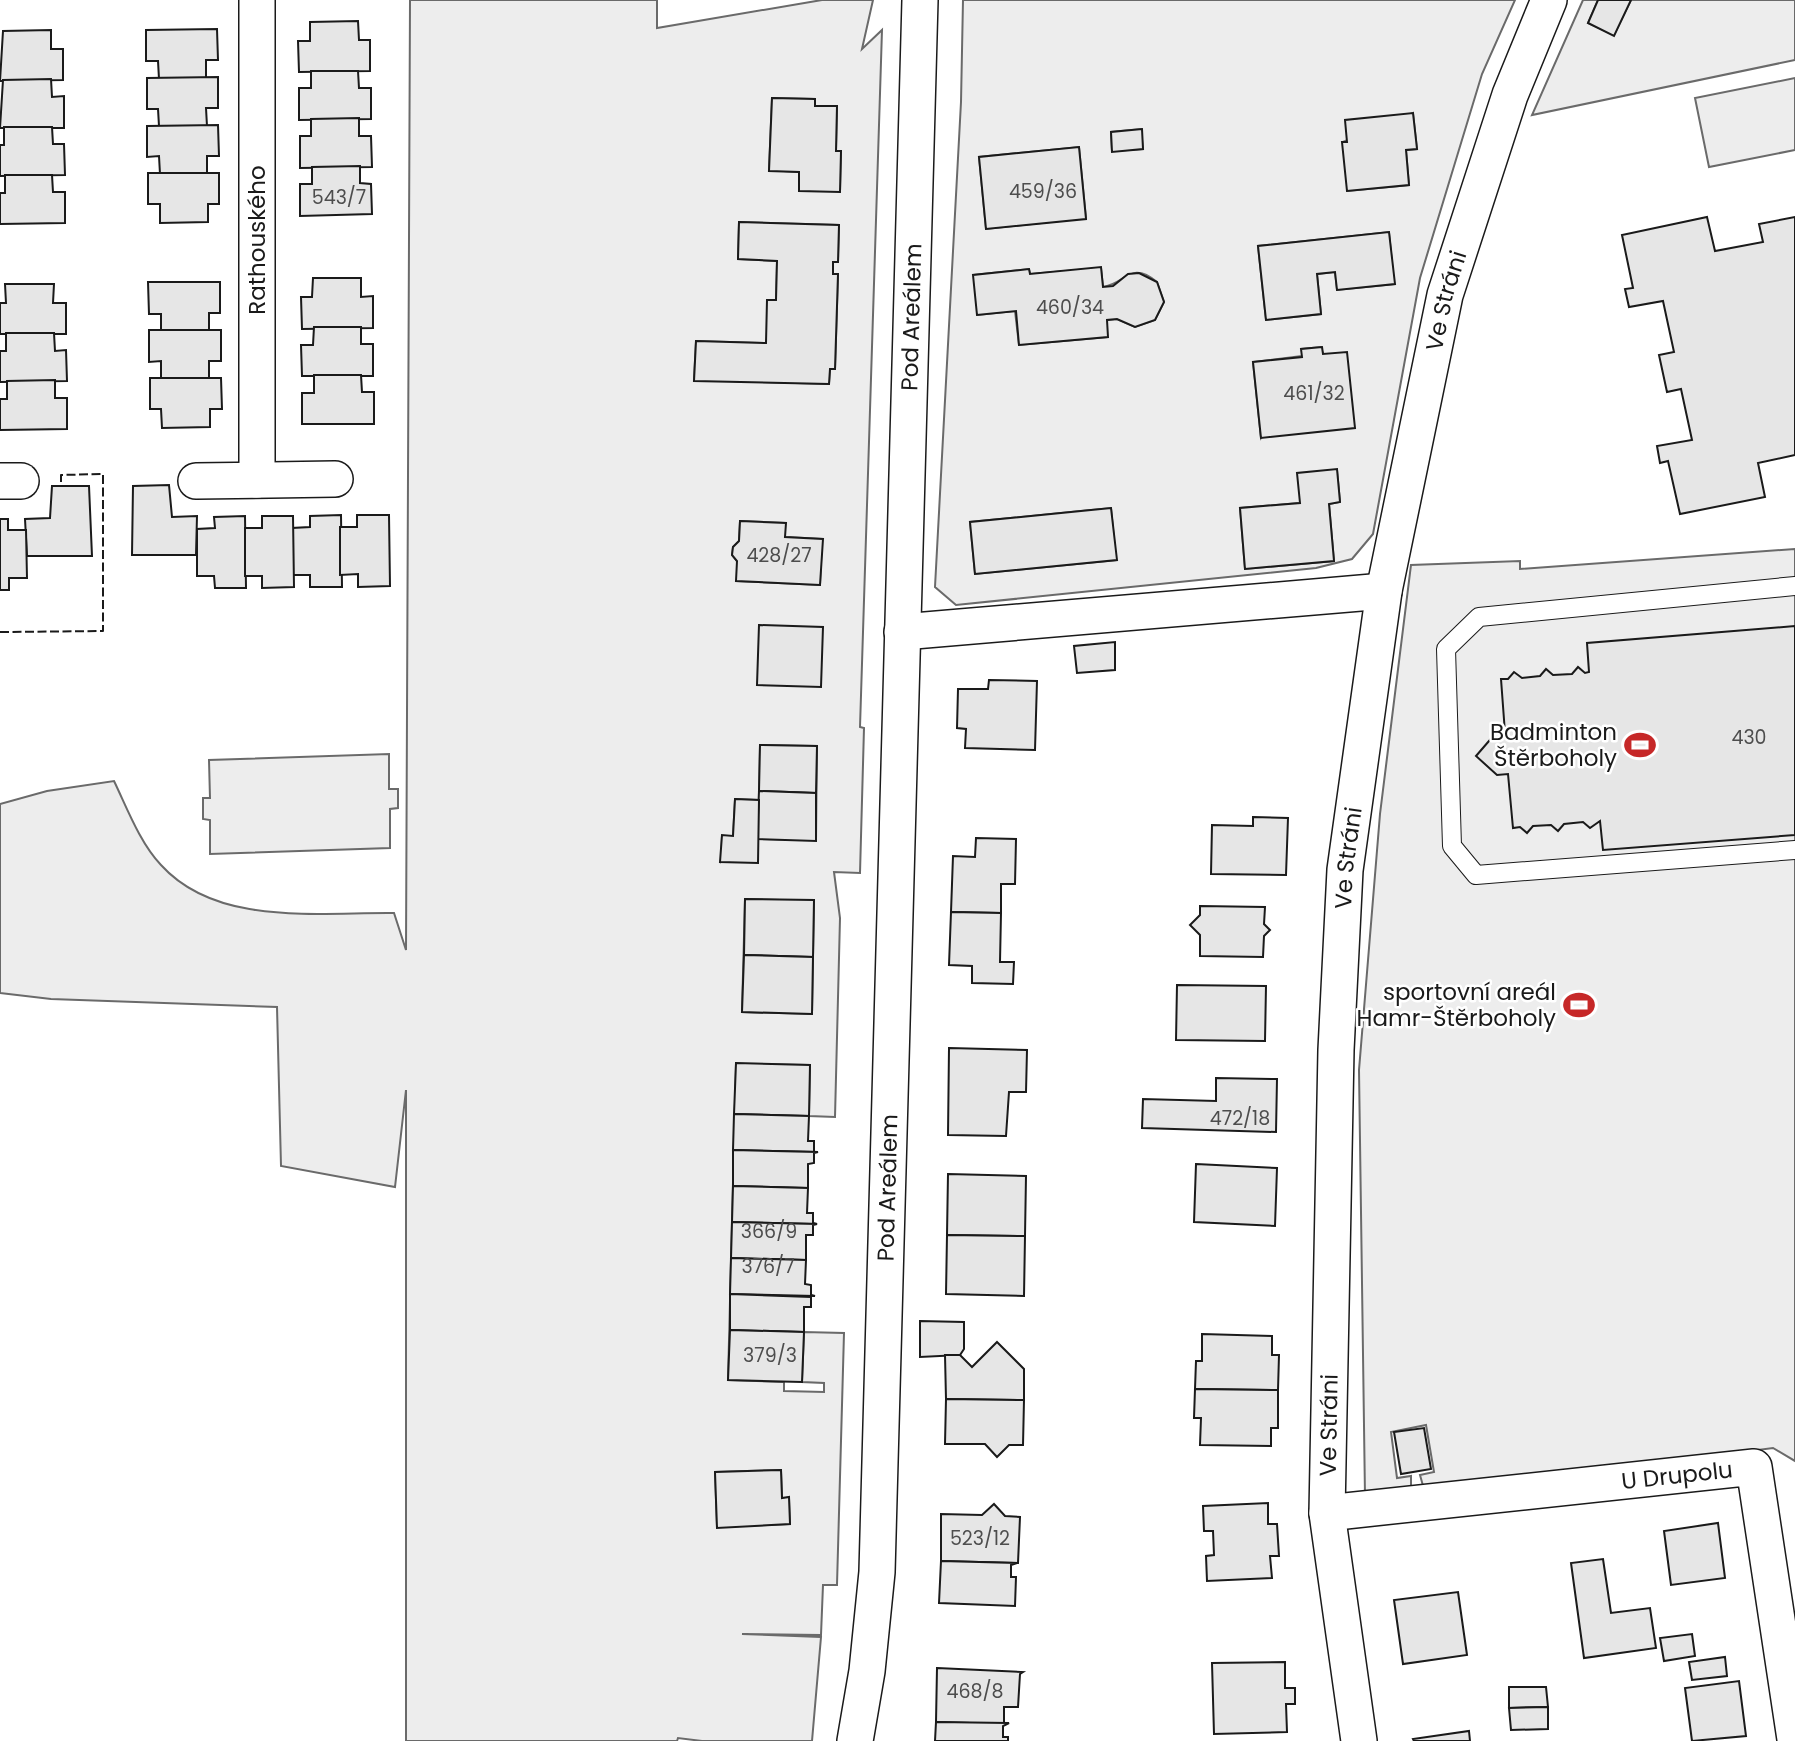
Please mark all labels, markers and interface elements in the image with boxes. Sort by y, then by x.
street label: Rathouského [241,165,273,315]
house number: 459/36 [1009,178,1077,205]
house number: 543/7 [312,184,366,211]
street label: Pod Areálem [893,243,929,391]
street label: Ve Stráni [1418,247,1474,354]
house number: 460/34 [1036,294,1104,321]
house number: 461/32 [1283,380,1345,407]
house number: 428/27 [746,542,812,569]
place label: Badminton Štěrboholy [1490,716,1617,774]
house number: 430 [1731,724,1767,751]
sports icon: Badminton Štěrboholy [1623,728,1657,762]
street label: Ve Stráni [1327,805,1370,910]
place label: sportovní areál Hamr-Štěrboholy [1357,976,1556,1034]
sports icon: sportovní areál Hamr-Štěrboholy [1562,988,1596,1022]
house number: 472/18 [1210,1105,1270,1132]
street label: Pod Areálem [870,1114,906,1262]
house number: 366/9 [741,1218,797,1245]
house number: 376/7 [741,1253,795,1280]
house number: 379/3 [743,1342,797,1369]
street label: Ve Stráni [1312,1374,1346,1477]
street label: U Drupolu [1620,1453,1734,1497]
house number: 523/12 [950,1525,1010,1552]
house number: 468/8 [946,1678,1004,1705]

